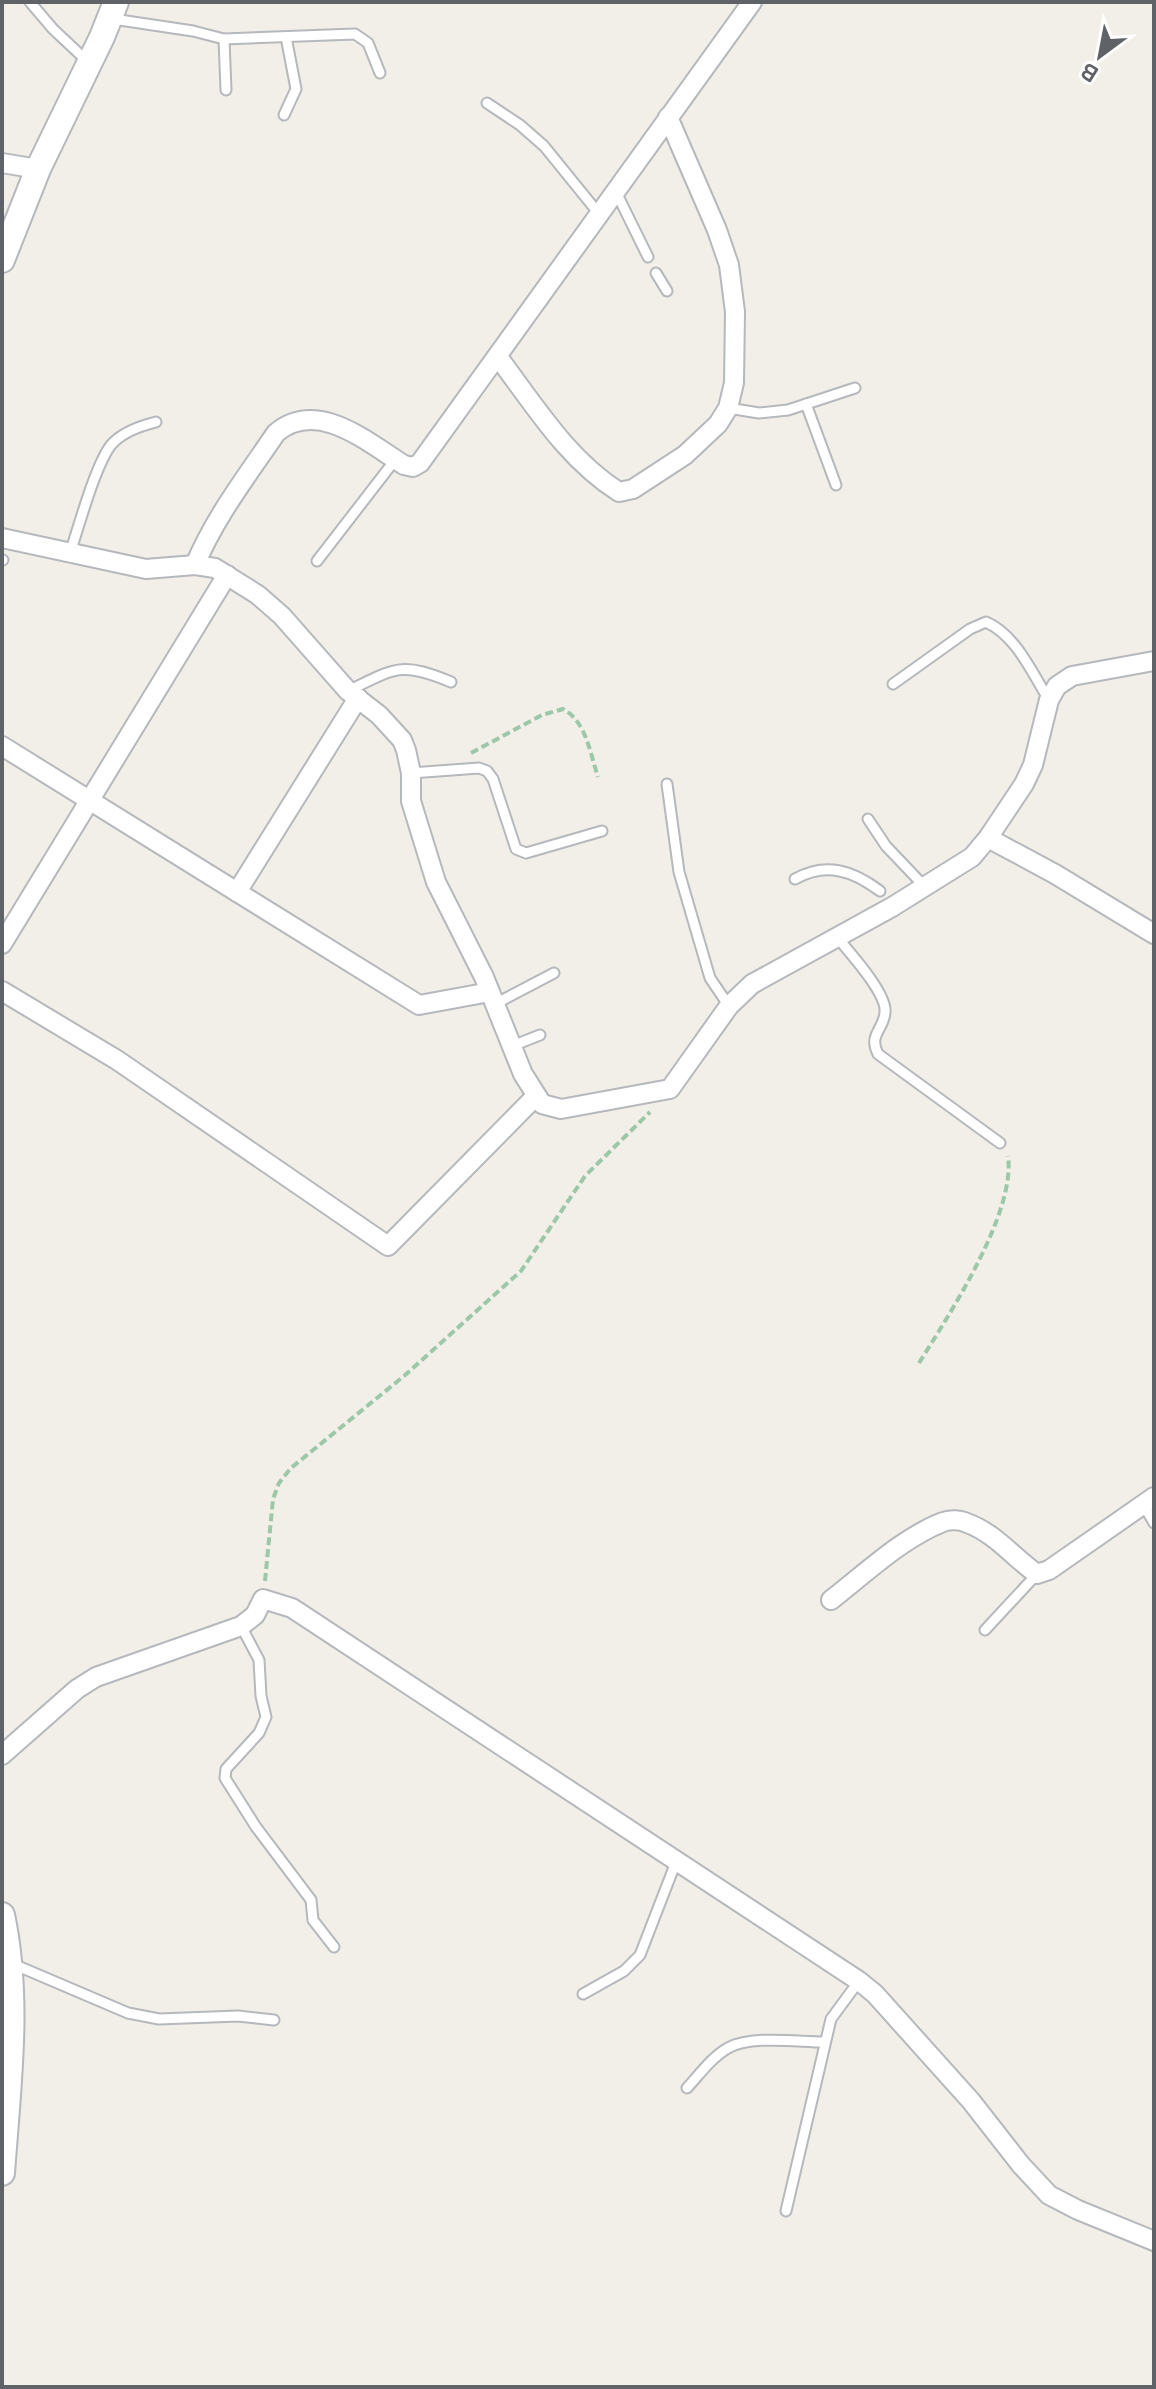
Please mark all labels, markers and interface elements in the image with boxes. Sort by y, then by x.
north arrow [1060,16,1140,96]
text: B [1077,57,1103,87]

